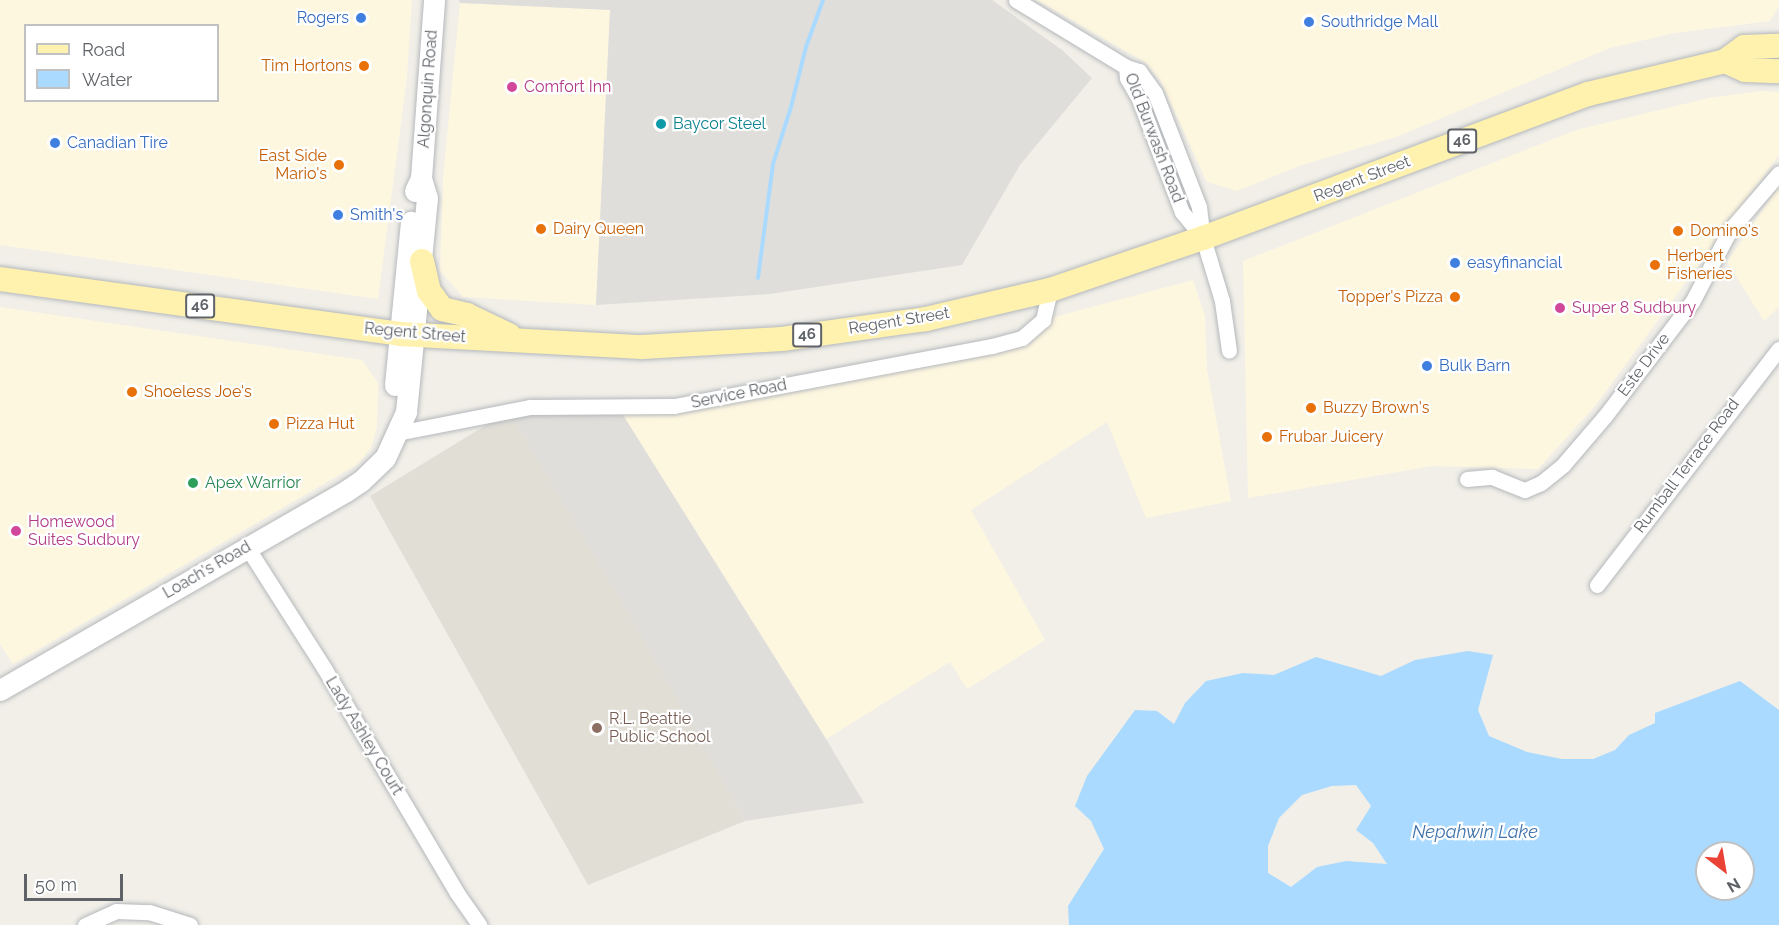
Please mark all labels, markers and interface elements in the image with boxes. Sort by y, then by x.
place label: Rogers [297,8,349,28]
marker: Rogers [354,11,368,25]
place label: Southridge Mall [1321,12,1438,32]
marker: Southridge Mall [1302,15,1316,29]
legend [24,24,219,102]
street label: Algonquin Road [414,29,442,149]
text: Road [82,39,125,60]
place label: Tim Hortons [261,56,352,76]
marker: Tim Hortons [357,59,371,73]
text: Water [82,69,132,90]
street label: Old Burwash Road [1120,71,1188,205]
place label: Comfort Inn [524,77,611,97]
marker: Comfort Inn [505,80,519,94]
place label: Baycor Steel [673,114,766,134]
marker: Baycor Steel [654,117,668,131]
road number: 46 [1447,129,1477,153]
place label: Canadian Tire [67,133,168,153]
marker: Canadian Tire [48,136,62,150]
place label: East Side Mario's [259,146,327,184]
street label: Regent Street [1311,152,1413,206]
marker: East Side Mario's [332,158,346,172]
place label: Smith's [350,205,403,225]
marker: Smith's [331,208,345,222]
place label: Dairy Queen [553,219,645,239]
place label: Domino's [1690,221,1758,241]
marker: Dairy Queen [534,222,548,236]
marker: Domino's [1671,224,1685,238]
place label: Herbert Fisheries [1667,246,1733,284]
place label: easyfinancial [1467,253,1562,273]
marker: easyfinancial [1448,256,1462,270]
marker: Herbert Fisheries [1648,258,1662,272]
place label: Topper's Pizza [1338,287,1443,307]
marker: Topper's Pizza [1448,290,1462,304]
road number: 46 [185,294,215,318]
place label: Super 8 Sudbury [1572,298,1697,318]
marker: Super 8 Sudbury [1553,301,1567,315]
street label: Regent Street [847,304,951,338]
street label: Regent Street [363,319,467,347]
road number: 46 [792,323,822,347]
street label: Este Drive [1614,330,1674,400]
place label: Bulk Barn [1439,356,1510,376]
marker: Bulk Barn [1420,359,1434,373]
street label: Service Road [689,375,789,413]
place label: Shoeless Joe's [144,382,252,402]
marker: Shoeless Joe's [125,385,139,399]
street label: Rumball Terrace Road [1630,395,1744,537]
place label: Buzzy Brown's [1323,398,1430,418]
marker: Buzzy Brown's [1304,401,1318,415]
place label: Pizza Hut [286,414,355,434]
marker: Pizza Hut [267,417,281,431]
place label: Frubar Juicery [1279,427,1384,447]
marker: Frubar Juicery [1260,430,1274,444]
place label: Apex Warrior [205,473,301,493]
marker: Apex Warrior [186,476,200,490]
place label: Homewood Suites Sudbury [28,512,140,550]
marker: Homewood Suites Sudbury [9,524,23,538]
street label: Loach's Road [160,537,254,603]
street label: Lady Ashley Court [321,673,407,799]
place label: R.L. Beattie Public School [609,709,710,747]
marker: R.L. Beattie Public School [590,721,604,735]
water label: Nepahwin Lake [1412,821,1538,843]
north arrow [1695,841,1755,901]
scale bar [27,862,126,900]
text: 50 m [35,874,77,895]
text: N [1723,874,1744,896]

